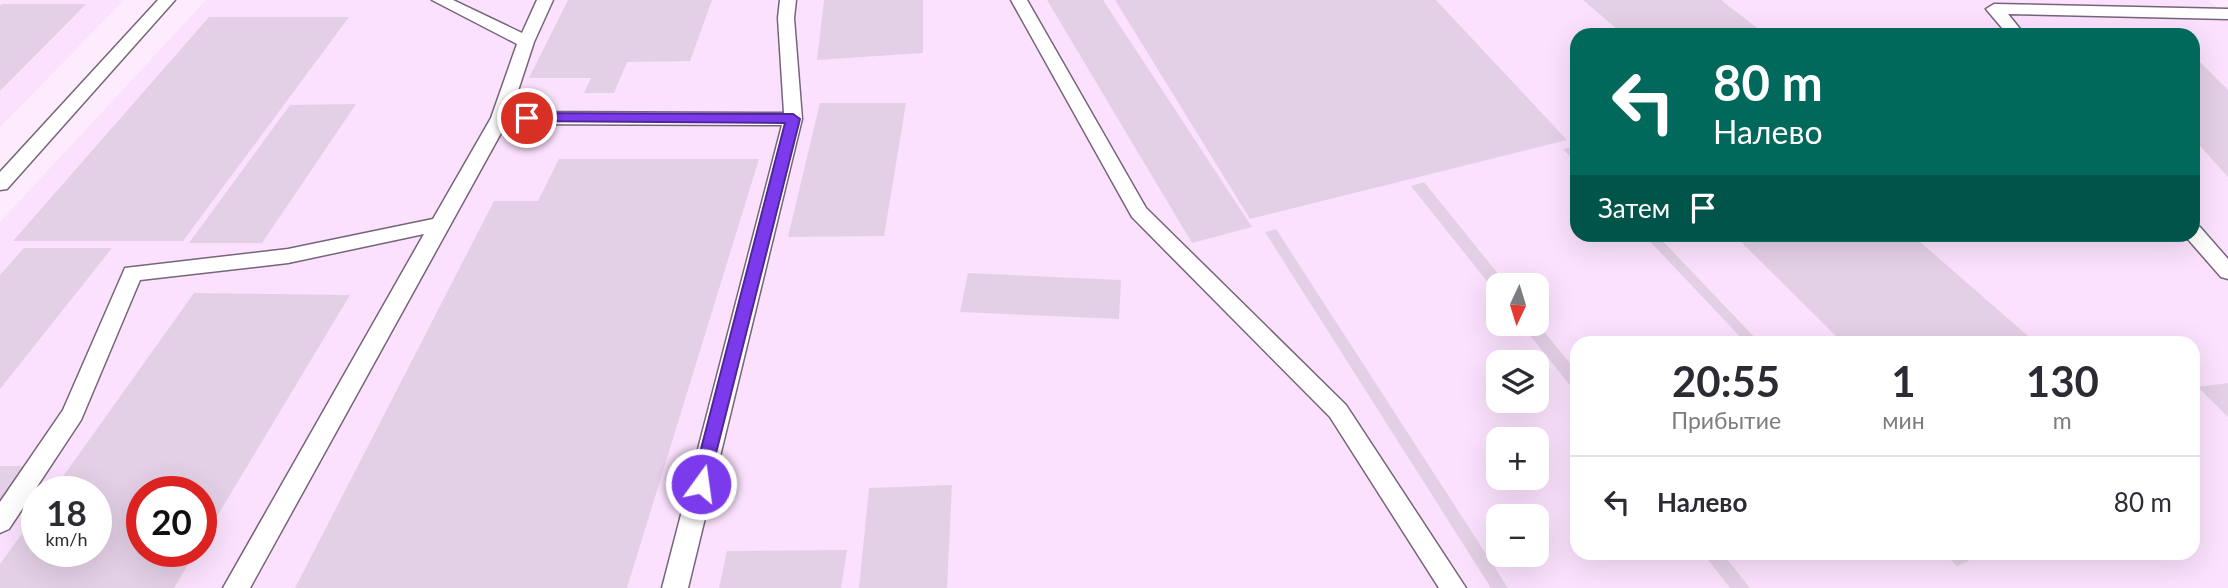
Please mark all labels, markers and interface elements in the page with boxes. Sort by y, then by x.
text: 80 m [1713,53,1823,111]
icon: left [1598,56,1689,147]
pin [497,88,557,148]
icon: arrive [508,99,546,137]
text: Налево [1713,112,1823,151]
icon: arrive [1684,189,1722,227]
text: Затем [1598,192,1670,224]
north arrow [1486,273,1549,336]
map controls [1486,273,1549,567]
button: layers [1486,350,1549,413]
text: 20:55 [1672,356,1780,406]
text: 1 [1891,356,1916,406]
text: 130 [2026,356,2099,406]
text: Прибытие [1671,406,1781,434]
text: мин [1882,406,1925,434]
text: m [2053,406,2072,434]
button: + [1486,427,1549,490]
position arrow [664,447,738,521]
speed limit sign: 20 [126,476,217,567]
icon: left [1598,483,1636,521]
text: Налево [1657,486,1747,518]
text: 80 m [2114,486,2172,518]
text: 18 [46,491,87,533]
button: − [1486,504,1549,567]
text: km/h [45,528,88,550]

